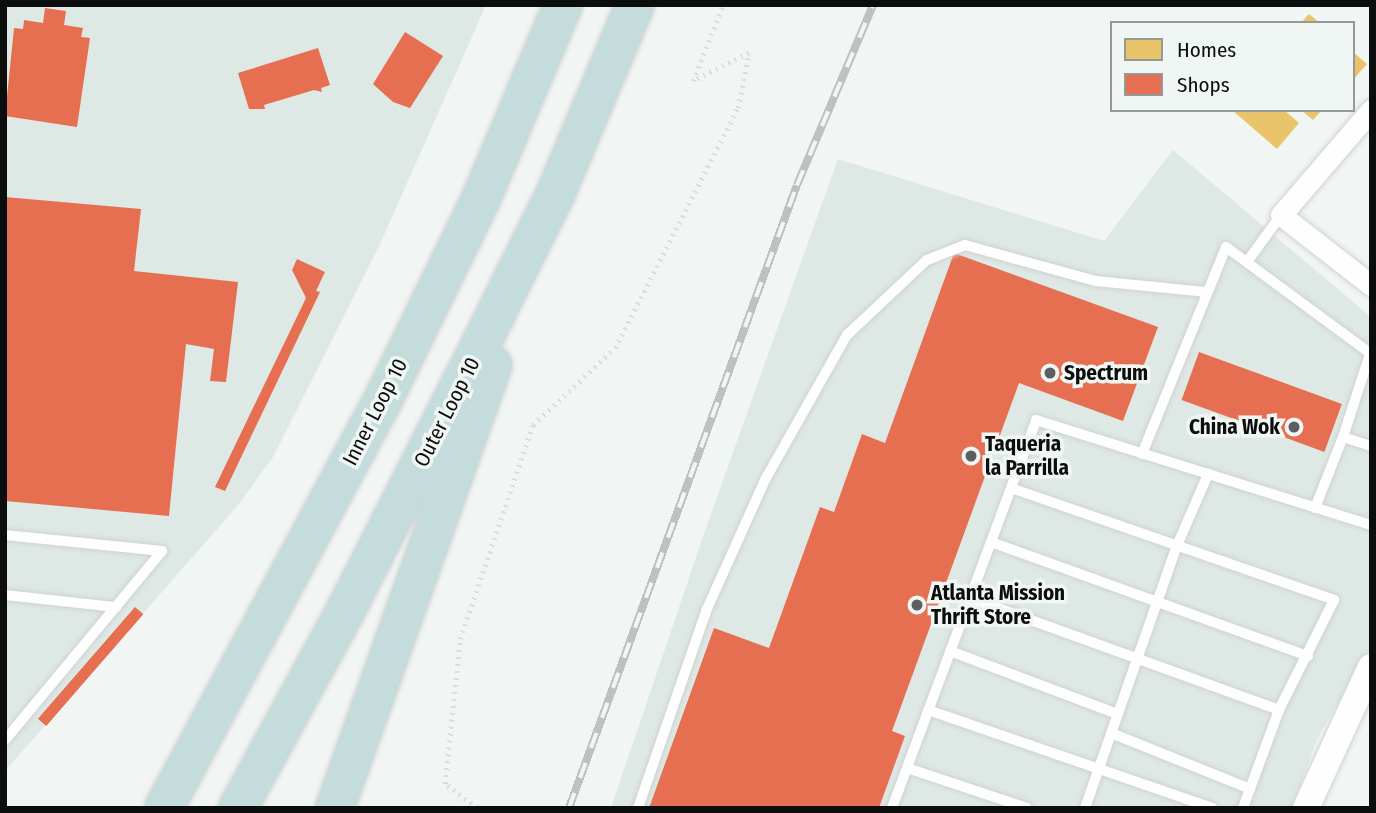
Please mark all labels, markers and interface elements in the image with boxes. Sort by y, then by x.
legend [1110,21,1355,112]
text: Homes [1177,37,1236,63]
text: Shops [1177,72,1230,98]
street label: Outer Loop 10 [409,353,485,471]
street label: Inner Loop 10 [337,354,413,470]
place label: Spectrum [1064,360,1148,386]
marker: Spectrum [1042,365,1058,381]
place label: China Wok [1189,414,1280,440]
marker: China Wok [1286,419,1302,435]
place label: Taqueria la Parrilla [985,431,1069,481]
marker: Taqueria la Parrilla [963,448,979,464]
place label: Atlanta Mission Thrift Store [931,580,1065,630]
marker: Atlanta Mission Thrift Store [909,597,925,613]

